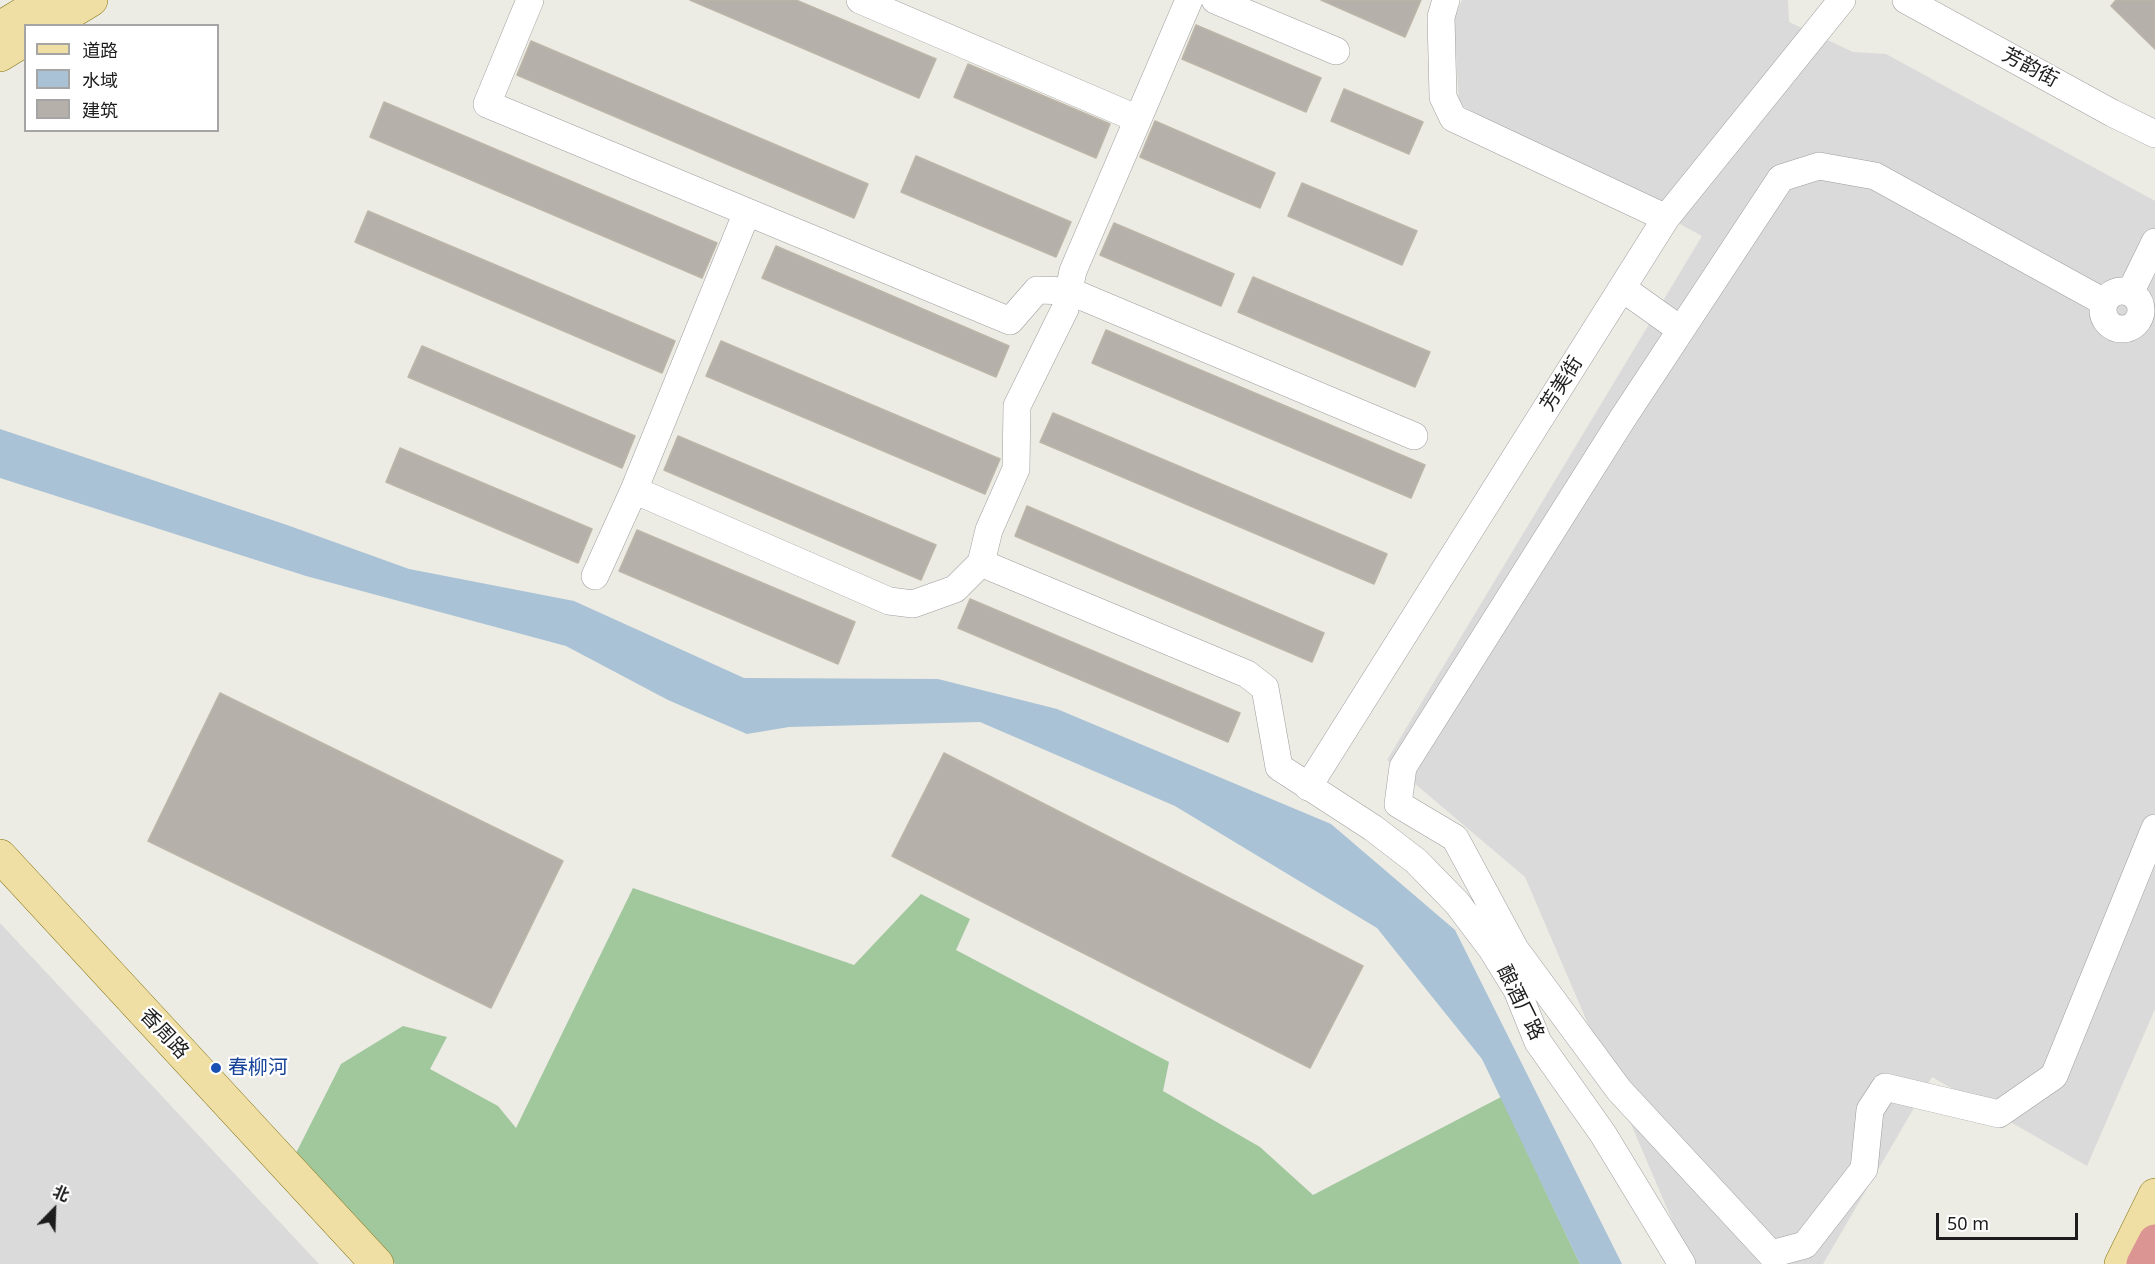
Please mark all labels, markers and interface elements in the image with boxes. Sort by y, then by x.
legend [24,24,219,132]
text: 道路 [82,38,118,62]
street label: 芳韵街 [1998,43,2062,93]
text: 水域 [82,68,118,92]
text: 建筑 [82,98,118,122]
street label: 芳美街 [1536,352,1588,416]
street label: 酿酒厂路 [1492,962,1548,1044]
street label: 香周路 [135,1004,193,1064]
place label: 春柳河 [228,1056,288,1080]
marker: 春柳河 [209,1061,223,1075]
north arrow [24,1180,84,1240]
text: 北 [49,1180,73,1207]
scale bar [1939,1201,2082,1239]
text: 50 m [1947,1211,1989,1235]

